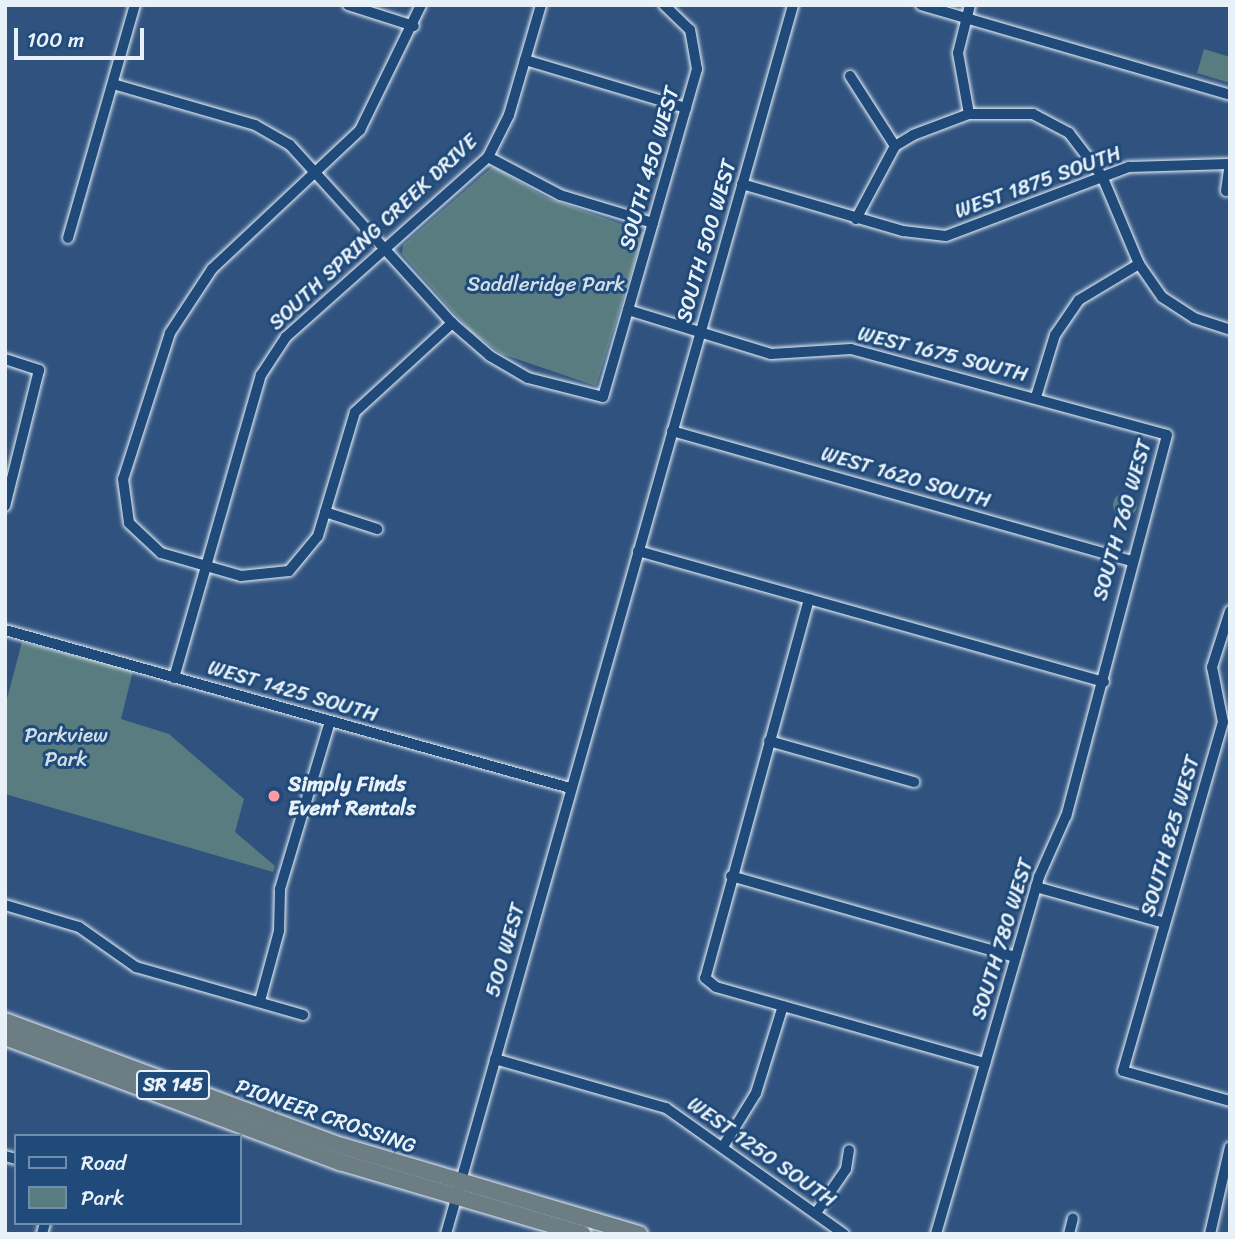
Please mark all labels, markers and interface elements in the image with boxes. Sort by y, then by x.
scale bar [18,14,147,58]
text: 100 m [27,21,84,59]
street label: SOUTH 450 WEST [614,84,684,252]
street label: SOUTH SPRING CREEK DRIVE [263,129,483,335]
street label: WEST 1875 SOUTH [951,140,1125,224]
street label: SOUTH 500 WEST [671,157,741,325]
park label: Saddleridge Park [467,271,625,297]
street label: WEST 1675 SOUTH [855,321,1031,387]
street label: SOUTH 760 WEST [1087,437,1157,603]
street label: WEST 1620 SOUTH [818,441,994,513]
street label: WEST 1425 SOUTH [205,655,381,727]
park label: Parkview Park [24,722,108,772]
street label: SOUTH 825 WEST [1135,752,1205,920]
place label: Simply Finds Event Rentals [288,771,416,821]
marker: Simply Finds Event Rentals [266,788,282,804]
street label: SOUTH 780 WEST [966,856,1038,1022]
street label: 500 WEST [480,900,530,1000]
road number: SR 145 [134,1070,212,1100]
street label: PIONEER CROSSING [233,1073,419,1159]
street label: WEST 1250 SOUTH [683,1091,841,1213]
legend [14,1134,242,1225]
text: Road [81,1144,126,1182]
text: Park [81,1179,124,1217]

